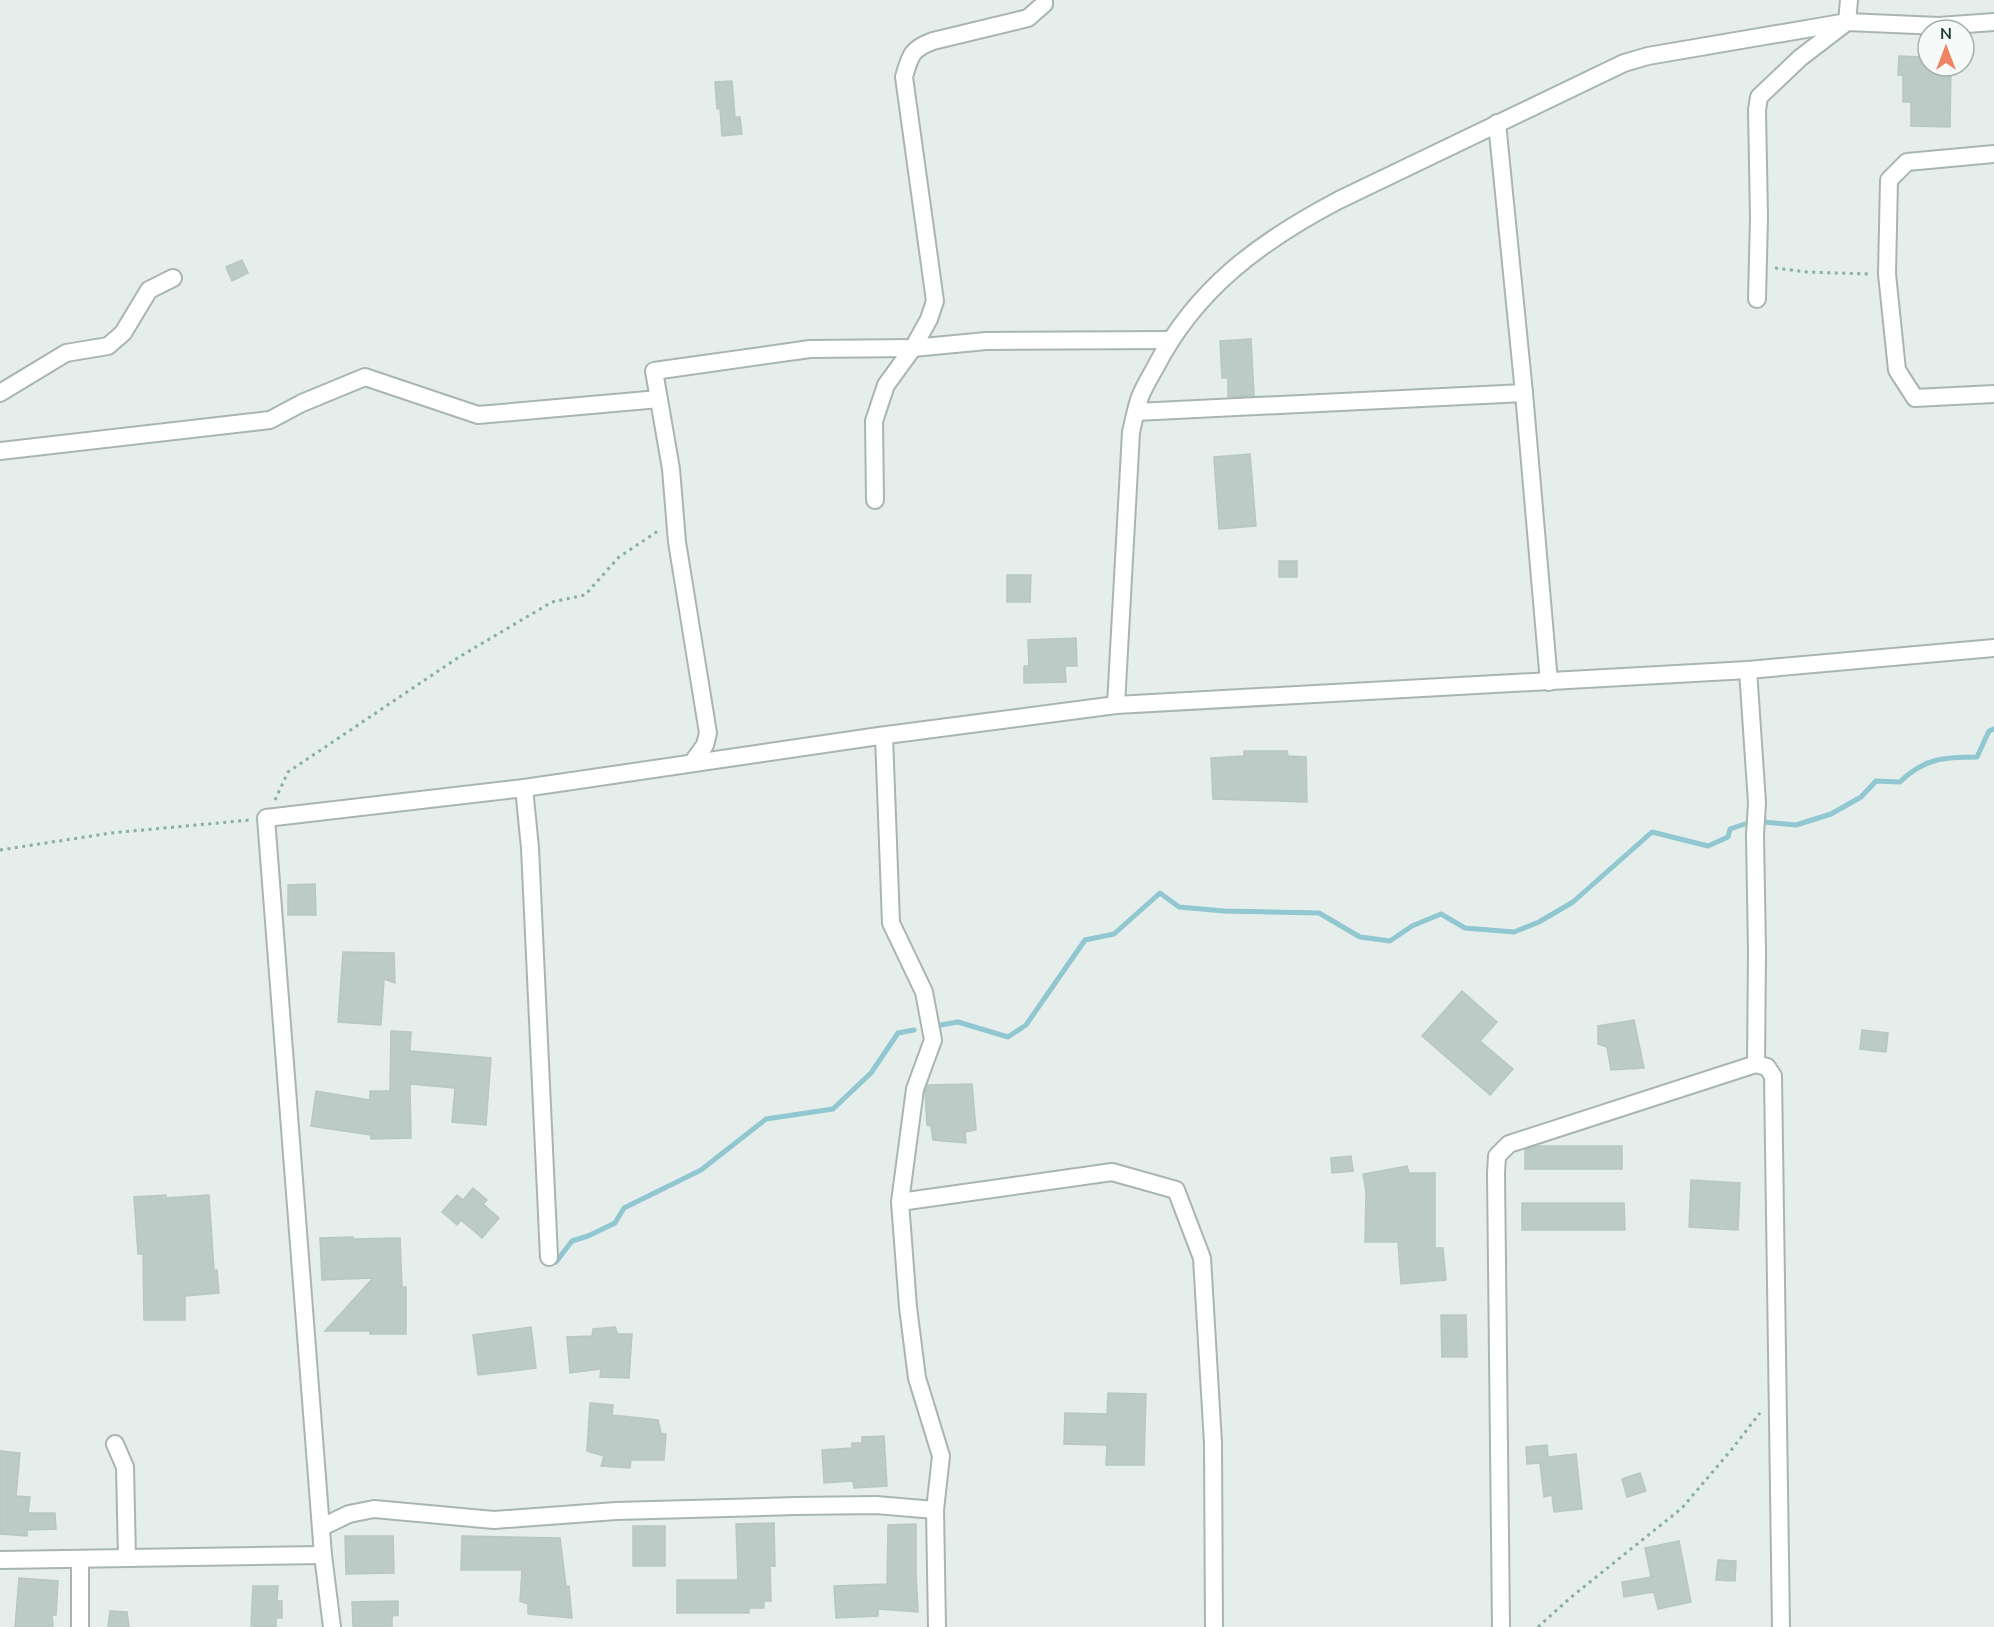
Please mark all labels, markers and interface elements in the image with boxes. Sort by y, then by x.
north arrow [1916,18,1976,78]
text: N [1940,23,1952,45]

